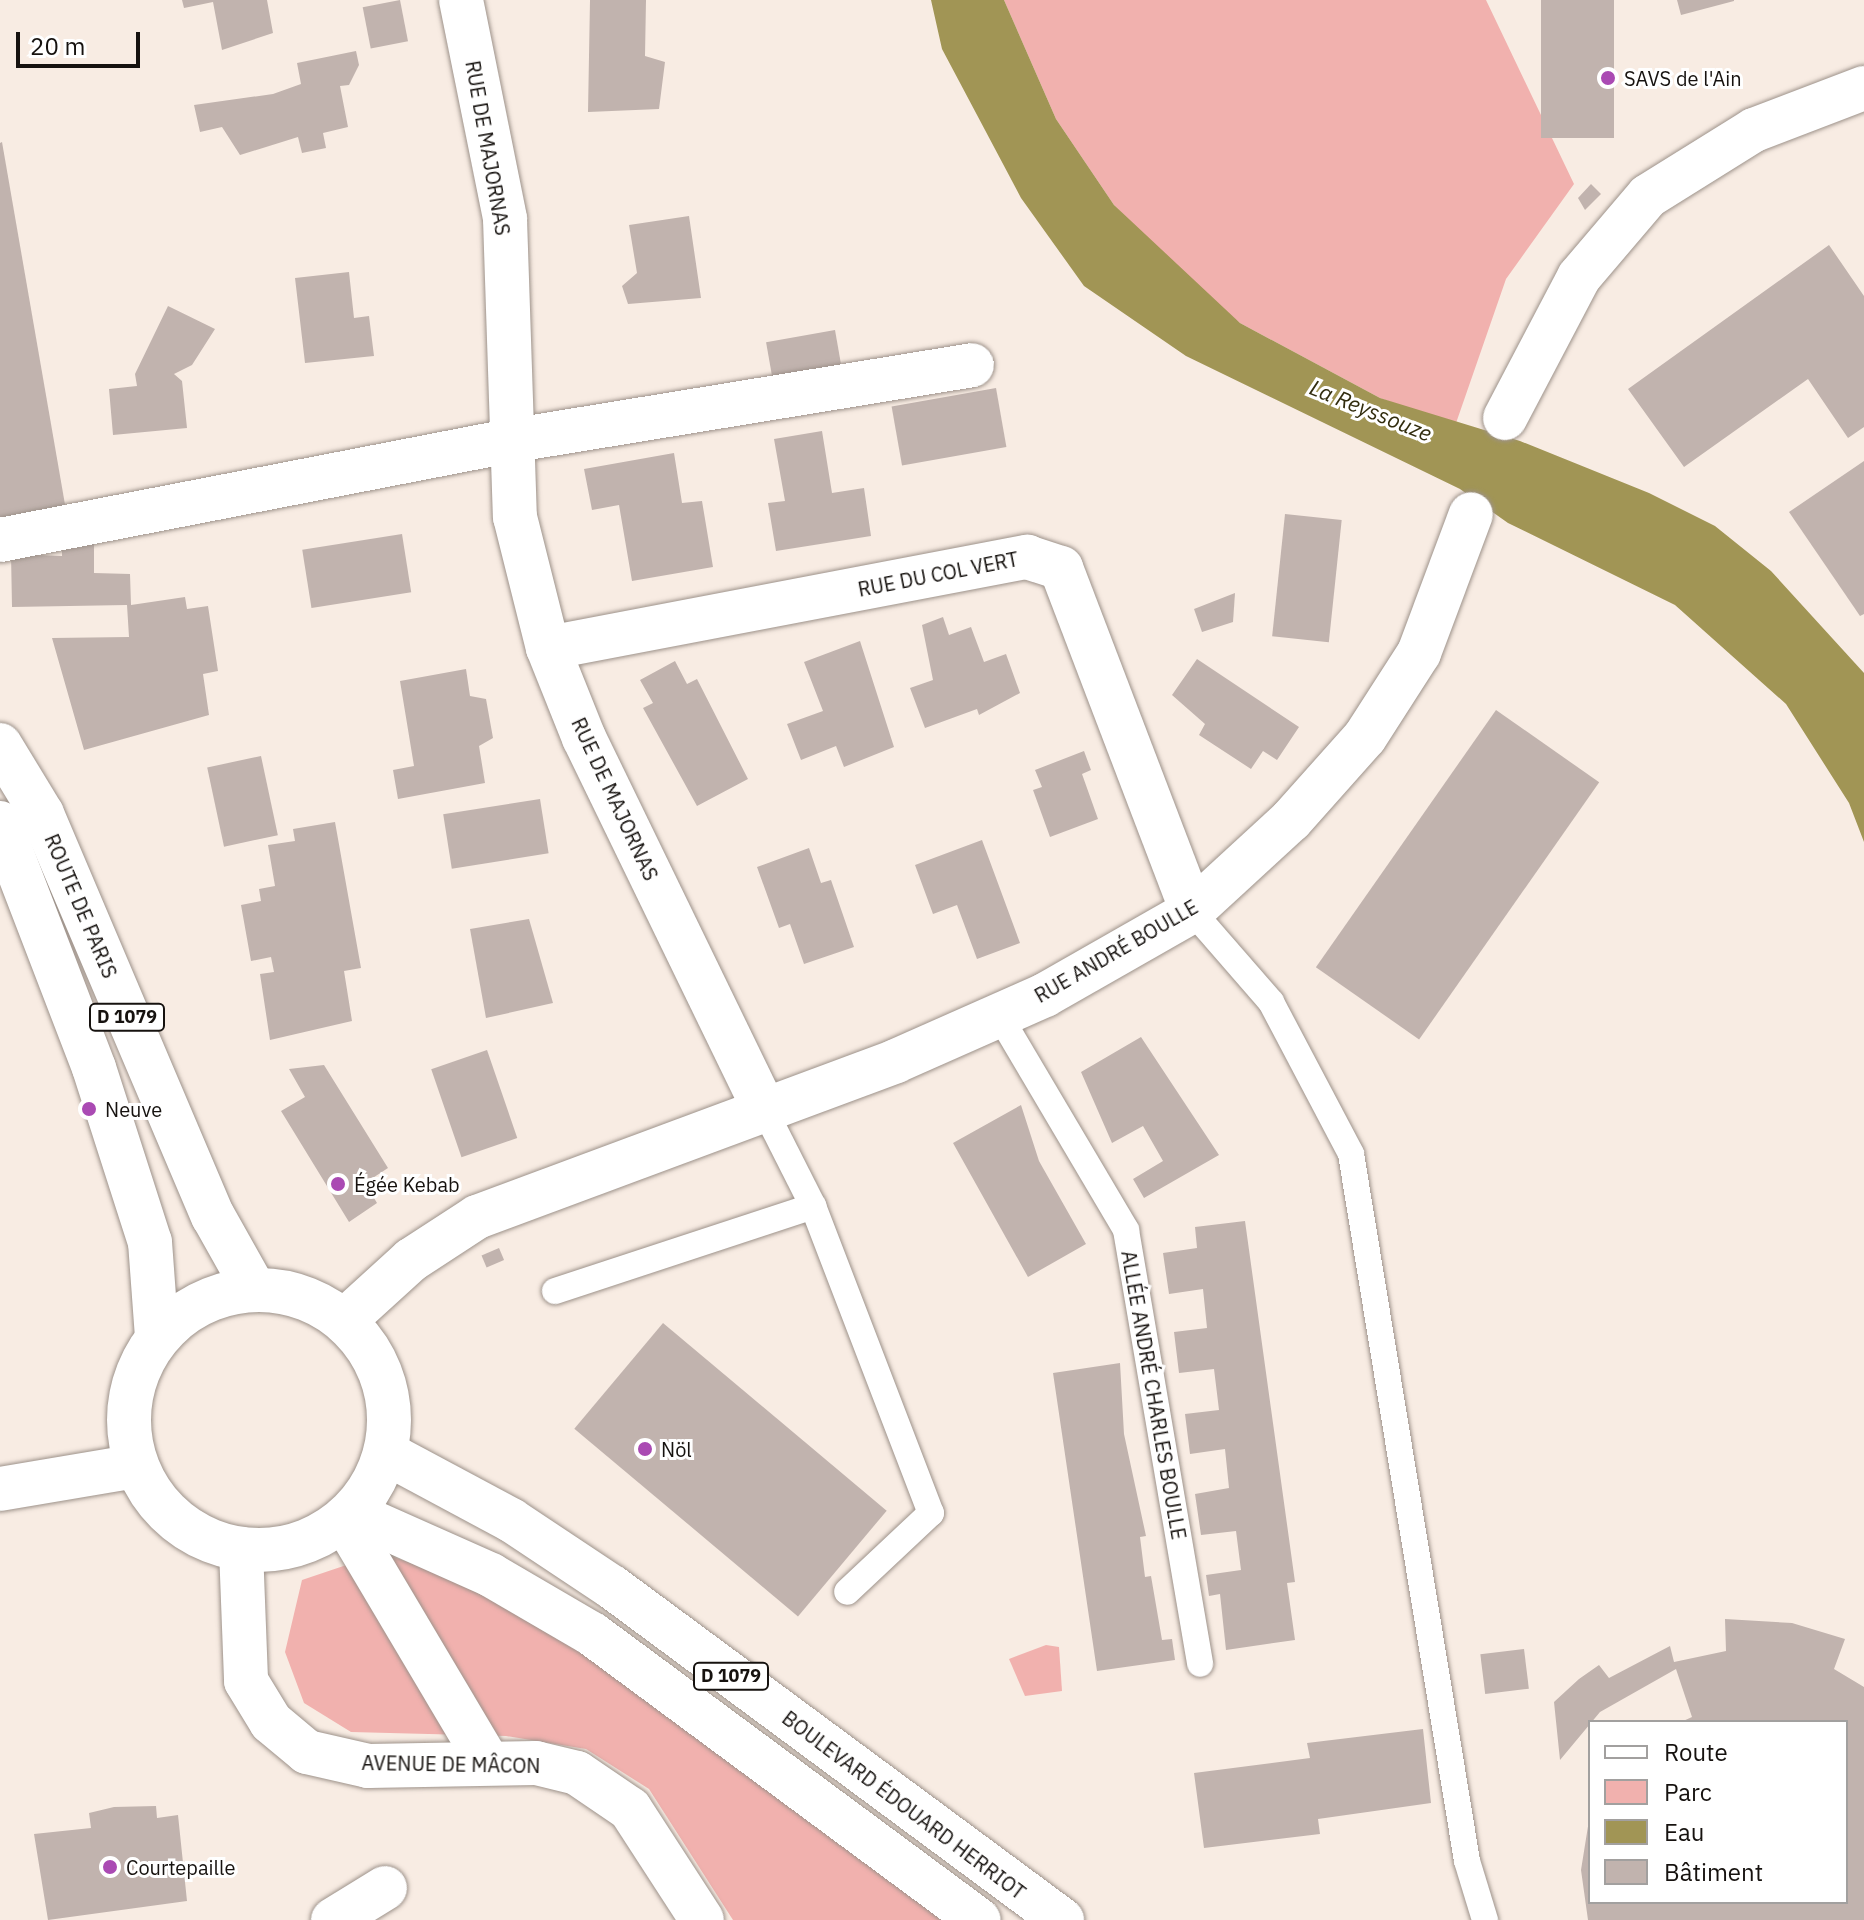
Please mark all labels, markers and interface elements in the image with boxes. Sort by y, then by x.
scale bar [20,16,144,66]
text: 20 m [30,30,85,62]
street label: RUE DE MAJORNAS [461,59,515,237]
place label: SAVS de l'Ain [1624,66,1742,90]
marker: SAVS de l'Ain [1599,69,1617,87]
water label: La Reyssouze [1306,374,1436,446]
street label: RUE DU COL VERT [856,547,1020,601]
street label: RUE DE MAJORNAS [567,714,663,884]
street label: ROUTE DE PARIS [40,830,122,982]
street label: RUE ANDRÉ BOULLE [1030,894,1202,1008]
road number: D 1079 [89,1003,165,1031]
place label: Neuve [105,1097,162,1121]
marker: Neuve [80,1100,98,1118]
place label: Égée Kebab [354,1172,460,1196]
marker: Égée Kebab [329,1175,347,1193]
street label: ALLÉE ANDRÉ CHARLES BOULLE [1117,1249,1191,1541]
place label: Nöl [661,1437,692,1461]
marker: Nöl [636,1440,654,1458]
road number: D 1079 [693,1662,769,1690]
street label: BOULEVARD ÉDOUARD HERRIOT [778,1706,1030,1904]
legend [1588,1720,1848,1904]
text: Route [1664,1736,1728,1768]
street label: AVENUE DE MÂCON [361,1750,541,1778]
text: Parc [1664,1776,1712,1808]
text: Eau [1664,1816,1704,1848]
place label: Courtepaille [126,1855,235,1879]
text: Bâtiment [1664,1856,1763,1888]
marker: Courtepaille [101,1858,119,1876]

